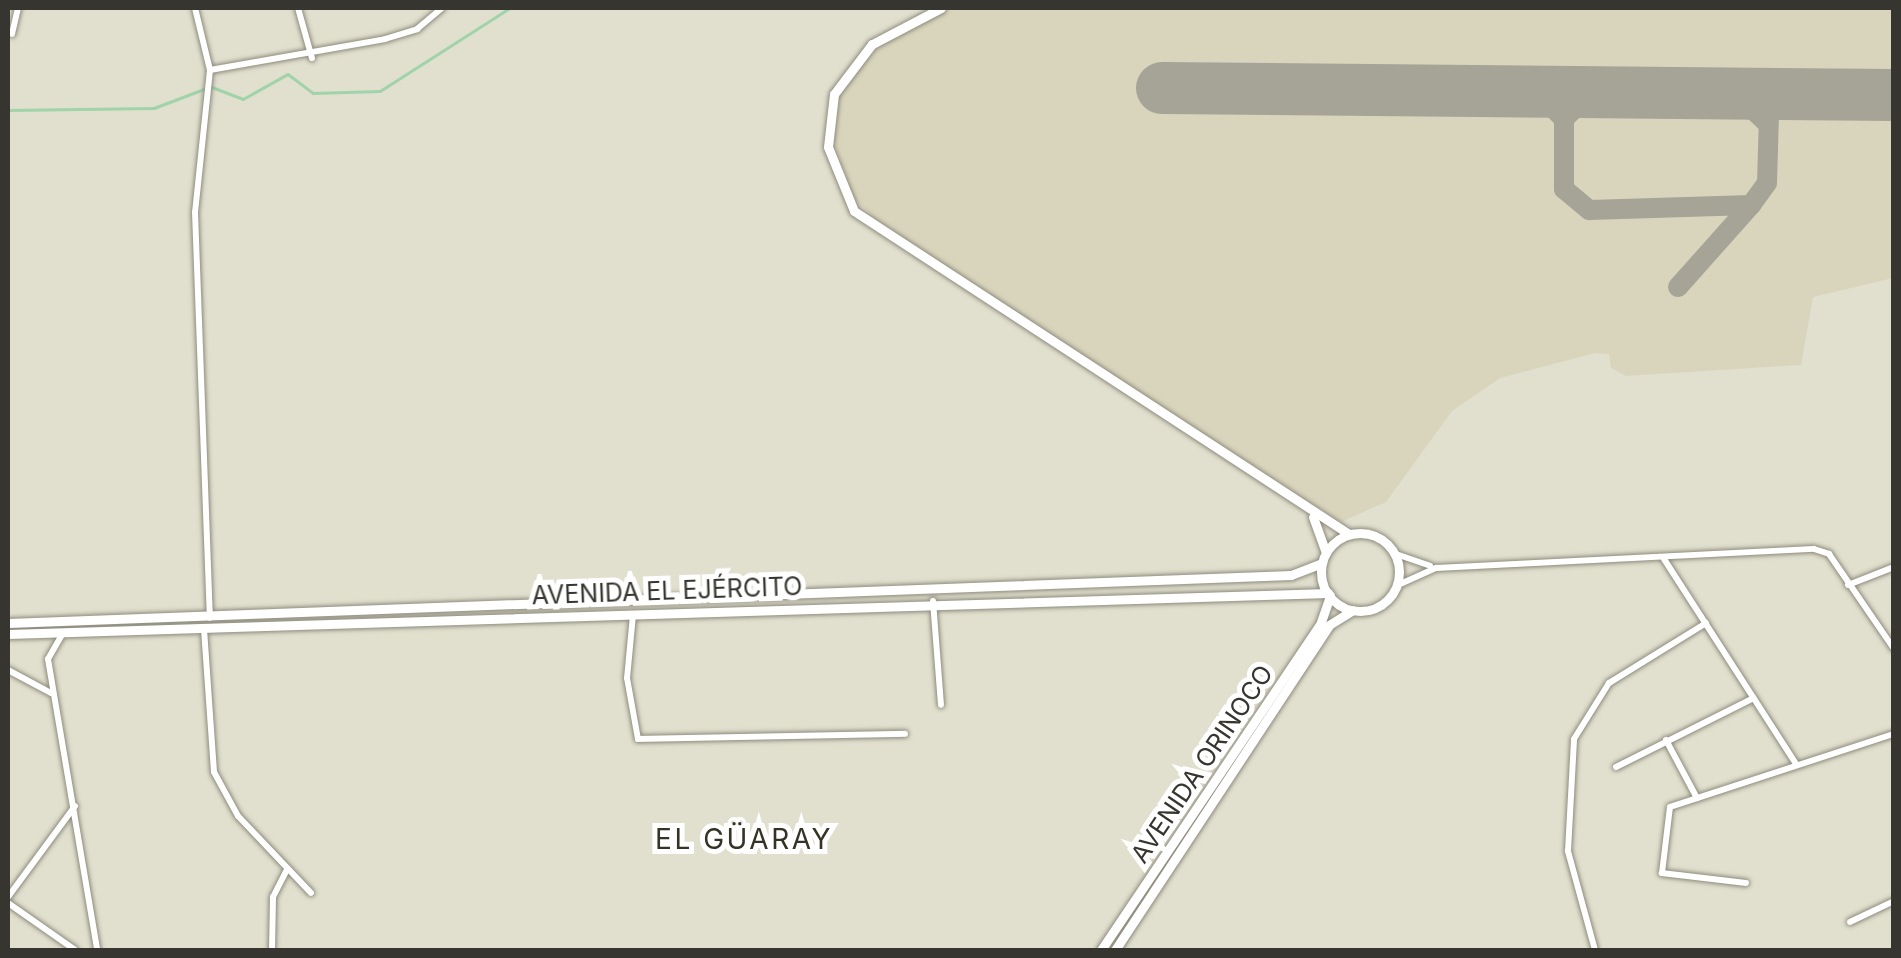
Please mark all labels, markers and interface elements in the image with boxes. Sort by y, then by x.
street label: AVENIDA EL EJÉRCITO [531,571,803,611]
street label: AVENIDA ORINOCO [1125,659,1279,869]
district label: EL GÜARAY [655,822,833,856]

